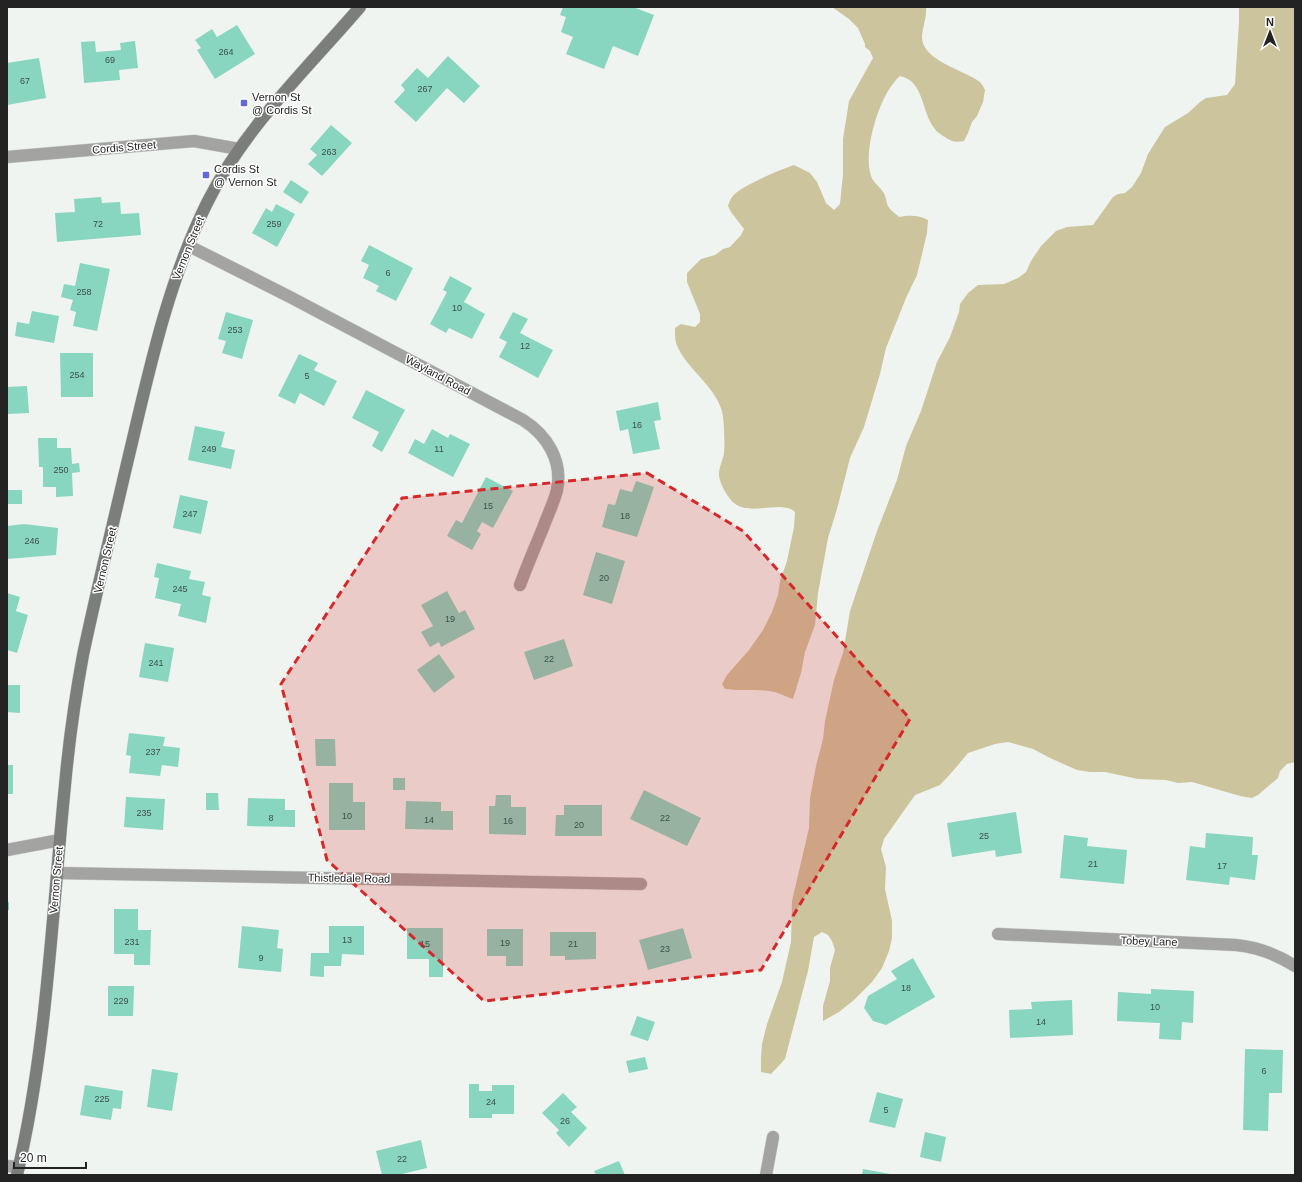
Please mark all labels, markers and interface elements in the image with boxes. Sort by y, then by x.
north arrow [1250,12,1290,52]
text: N [1266,16,1274,28]
house number: 264 [218,47,234,57]
house number: 69 [105,55,115,65]
house number: 67 [20,76,30,86]
house number: 267 [417,84,433,94]
place label: Vernon St @ Cordis St [252,91,311,116]
marker: Vernon St @ Cordis St [239,98,249,108]
street label: Cordis Street [91,138,157,156]
house number: 263 [321,147,337,157]
place label: Cordis St @ Vernon St [214,163,277,188]
marker: Cordis St @ Vernon St [201,170,211,180]
street label: Vernon Street [170,215,206,281]
house number: 72 [93,219,103,229]
house number: 259 [266,219,282,229]
house number: 6 [385,268,391,278]
house number: 258 [76,287,92,297]
house number: 10 [452,303,462,313]
house number: 253 [227,325,243,335]
house number: 12 [520,341,530,351]
street label: Wayland Road [404,353,472,397]
house number: 254 [69,370,85,380]
house number: 5 [304,371,310,381]
house number: 16 [632,420,642,430]
house number: 249 [201,444,217,454]
house number: 11 [434,444,444,454]
house number: 250 [53,465,69,475]
house number: 15 [483,501,493,511]
house number: 247 [182,509,198,519]
house number: 18 [620,511,630,521]
street label: Vernon Street [92,526,118,594]
house number: 246 [24,536,40,546]
house number: 20 [599,573,609,583]
house number: 245 [172,584,188,594]
house number: 19 [445,614,455,624]
house number: 22 [544,654,554,664]
house number: 241 [148,658,164,668]
house number: 237 [145,747,161,757]
house number: 235 [136,808,152,818]
house number: 10 [342,811,352,821]
house number: 8 [268,813,274,823]
house number: 22 [660,813,670,823]
house number: 14 [424,815,434,825]
house number: 16 [503,816,513,826]
house number: 20 [574,820,584,830]
house number: 25 [979,831,989,841]
street label: Vernon Street [47,846,65,914]
house number: 21 [1088,859,1098,869]
house number: 17 [1217,861,1227,871]
street label: Thistledale Road [308,871,390,885]
street label: Tobey Lane [1120,934,1178,948]
house number: 13 [342,935,352,945]
house number: 231 [124,937,140,947]
house number: 19 [500,938,510,948]
house number: 15 [420,939,430,949]
house number: 21 [568,939,578,949]
house number: 23 [660,944,670,954]
house number: 9 [258,953,264,963]
house number: 18 [901,983,911,993]
house number: 229 [113,996,129,1006]
house number: 10 [1150,1002,1160,1012]
house number: 14 [1036,1017,1046,1027]
house number: 6 [1261,1066,1267,1076]
house number: 225 [94,1094,110,1104]
house number: 24 [486,1097,496,1107]
house number: 5 [883,1105,889,1115]
house number: 26 [560,1116,570,1126]
scale bar [14,1144,86,1170]
text: 20 m [20,1151,47,1165]
house number: 22 [397,1154,407,1164]

